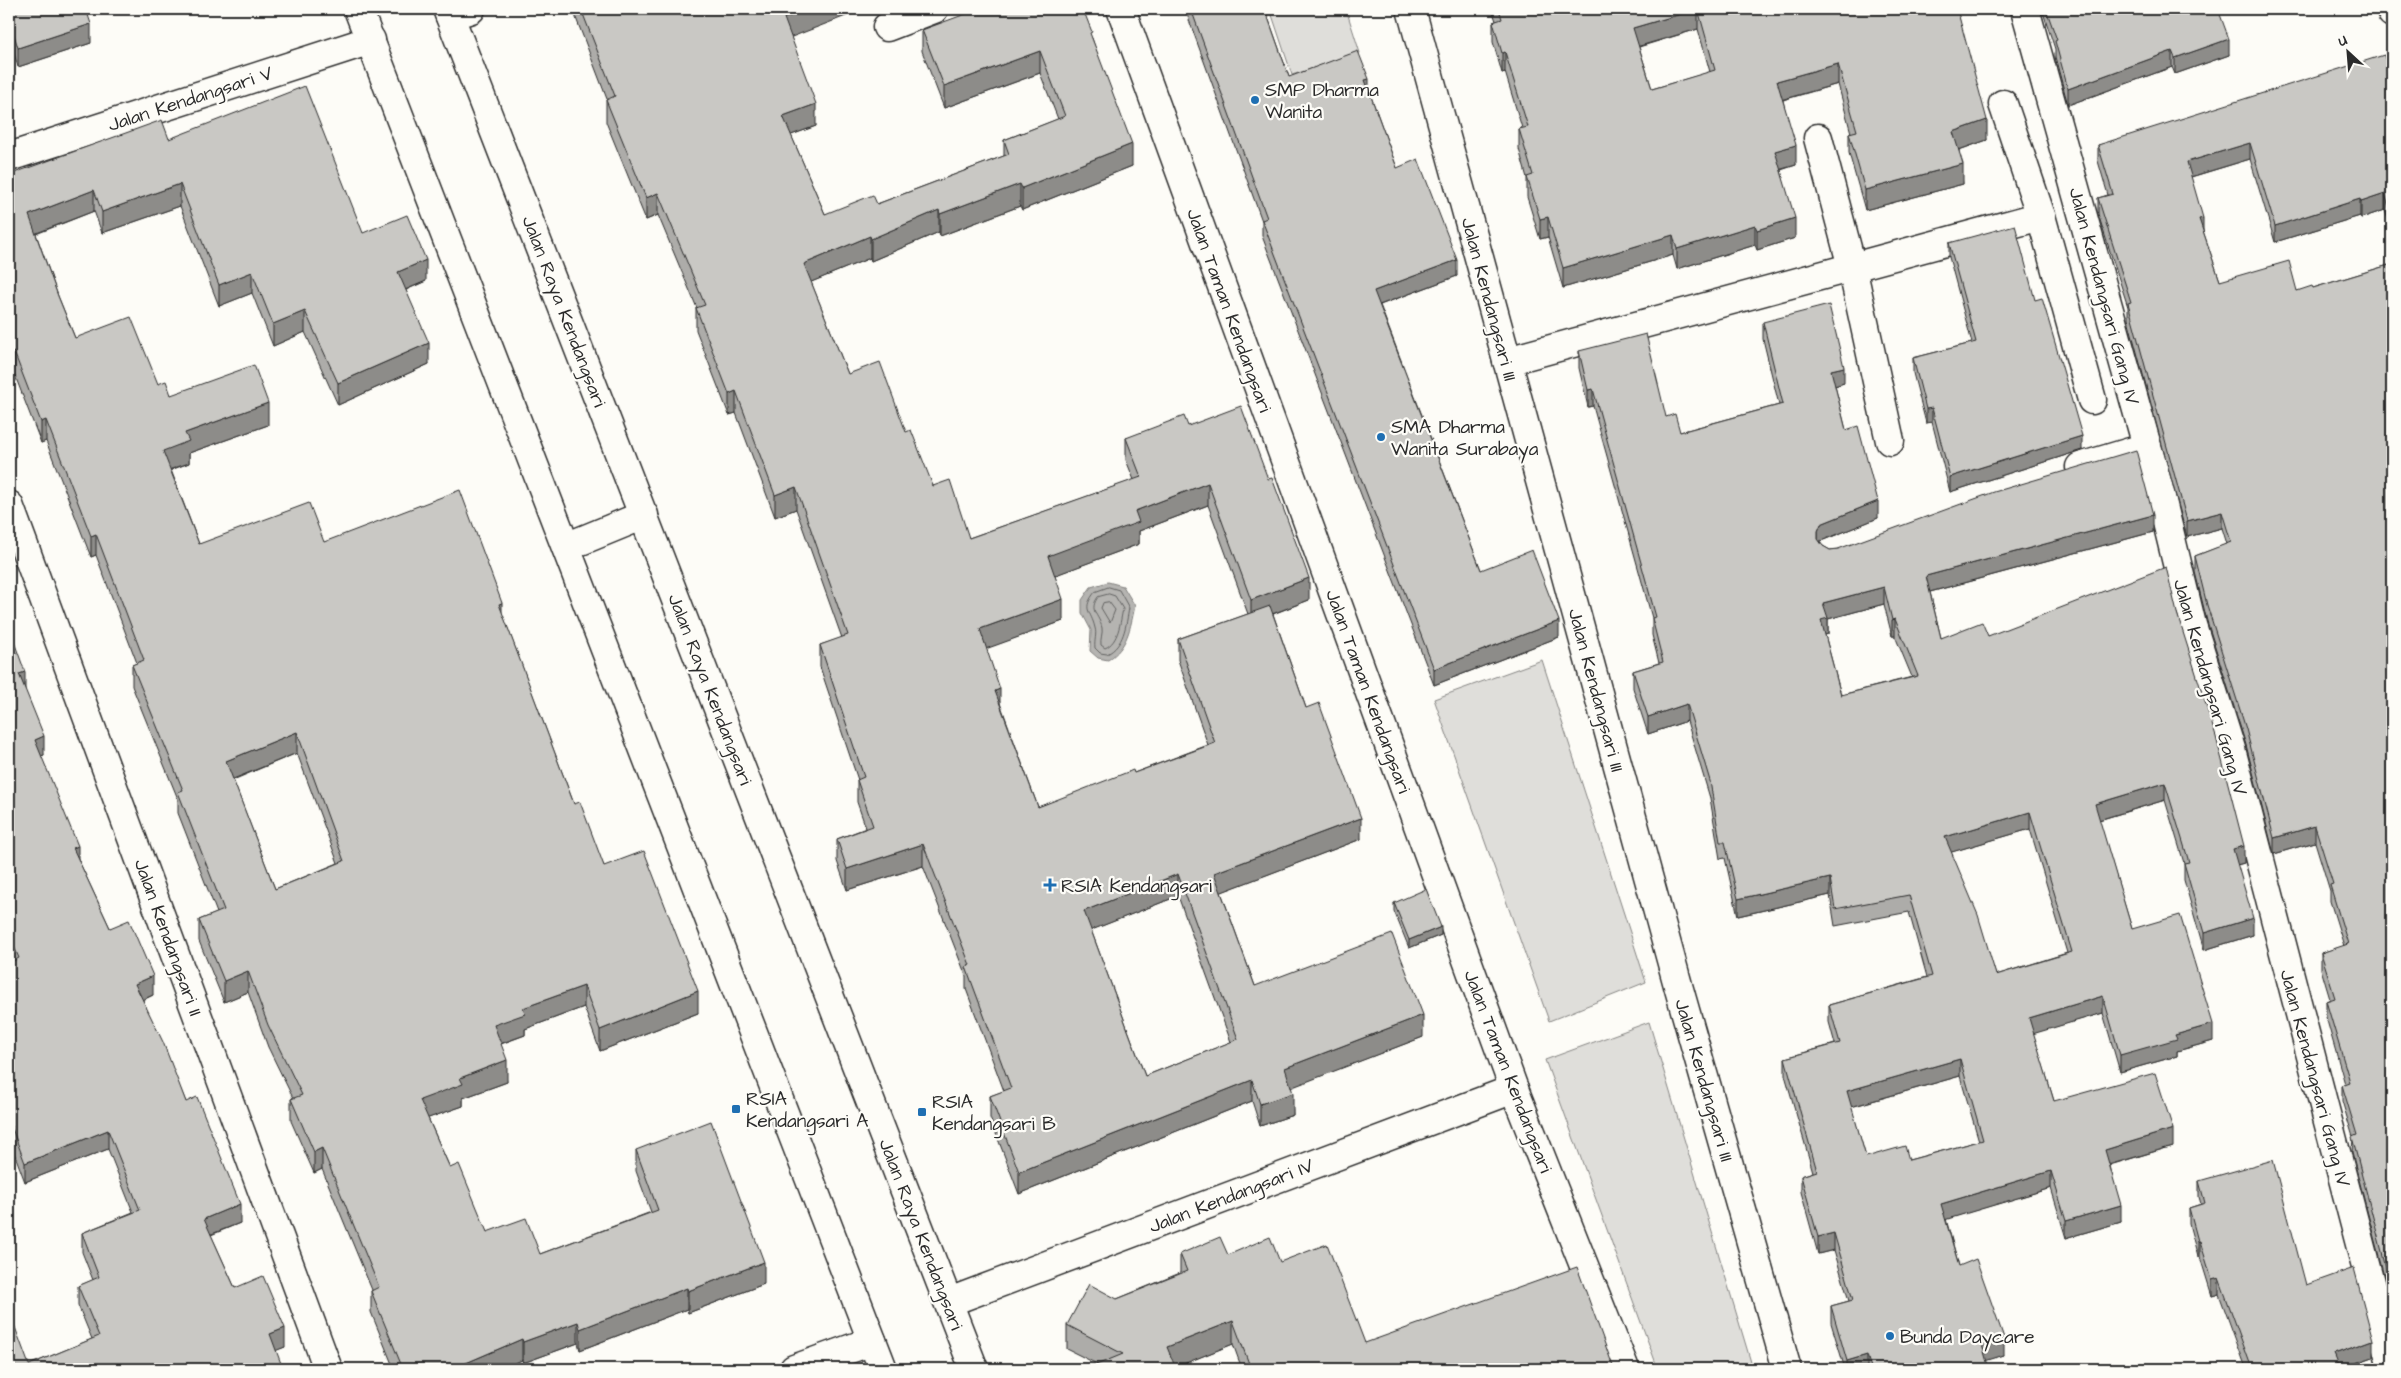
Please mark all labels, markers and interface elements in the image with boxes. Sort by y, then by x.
north arrow [2324,28,2374,78]
text: U [2335,30,2351,52]
street label: Jalan Kendangsari V [105,60,277,140]
place label: SMP Dharma Wanita [1265,77,1379,126]
marker: SMP Dharma Wanita [1249,94,1261,106]
street label: Jalan Kendangsari Gang IV [2061,185,2146,408]
street label: Jalan Taman Kendangsari [1178,205,1278,417]
street label: Jalan Raya Kendangsari [514,212,613,412]
street label: Jalan Kendangsari III [1453,215,1523,384]
place label: SMA Dharma Wanita Surabaya [1391,414,1539,464]
marker: SMA Dharma Wanita Surabaya [1375,431,1387,443]
street label: Jalan Kendangsari Gang IV [2165,576,2253,799]
street label: Jalan Taman Kendangsari [1317,586,1417,798]
street label: Jalan Raya Kendangsari [660,590,759,790]
street label: Jalan Kendangsari III [1560,606,1630,775]
street label: Jalan Kendangsari II [126,855,209,1020]
place label: RSIA Kendangsari [1061,873,1212,901]
marker: RSIA Kendangsari [1043,878,1057,892]
street label: Jalan Taman Kendangsari [1456,966,1559,1177]
street label: Jalan Kendangsari Gang IV [2272,967,2357,1190]
street label: Jalan Kendangsari III [1666,996,1740,1165]
place label: RSIA Kendangsari A [746,1086,868,1136]
place label: RSIA Kendangsari B [932,1089,1056,1139]
marker: RSIA Kendangsari A [730,1103,742,1115]
marker: RSIA Kendangsari B [916,1106,928,1118]
street label: Jalan Raya Kendangsari [871,1135,970,1335]
street label: Jalan Kendangsari IV [1145,1153,1318,1241]
place label: Bunda Daycare [1900,1324,2035,1352]
marker: Bunda Daycare [1884,1330,1896,1342]

